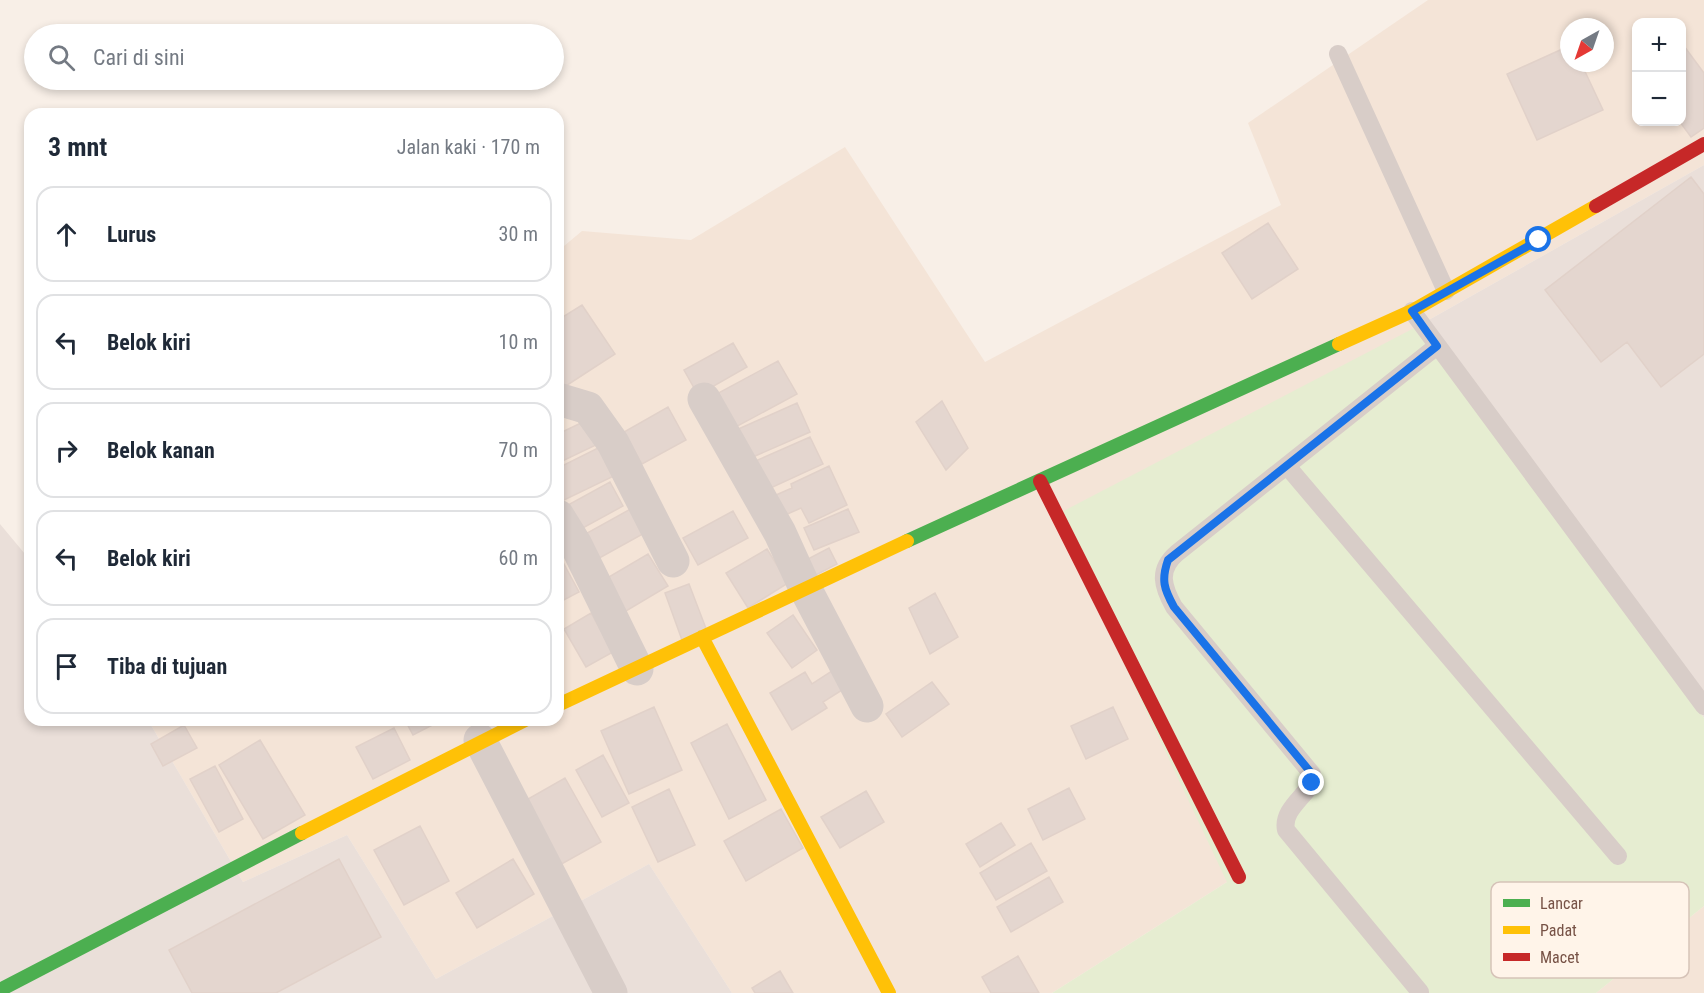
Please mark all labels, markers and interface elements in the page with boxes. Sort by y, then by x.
north arrow [1560,18,1614,72]
map controls [1632,18,1686,126]
button: + [1632,18,1686,72]
search box [24,24,564,90]
icon: search [45,41,78,74]
text: Cari di sini [93,45,185,70]
button: − [1632,72,1686,126]
text: 3 mnt [48,132,107,162]
text: Jalan kaki · 170 m [397,135,540,159]
icon: ahead [50,218,83,251]
text: Lurus [107,222,156,247]
text: 30 m [499,222,538,246]
route start [1525,226,1551,252]
icon: left [50,326,83,359]
text: Belok kiri [107,330,191,355]
text: 10 m [499,330,538,354]
icon: right [50,434,83,467]
text: Belok kanan [107,438,215,463]
text: 70 m [499,438,538,462]
icon: left [50,542,83,575]
text: Belok kiri [107,546,191,571]
text: 60 m [499,546,538,570]
icon: arrive [50,650,83,683]
text: Tiba di tujuan [107,654,227,679]
route end [1298,769,1324,795]
legend [1491,882,1689,978]
text: Lancar [1540,894,1583,913]
text: Padat [1540,921,1577,940]
text: Macet [1540,948,1580,967]

